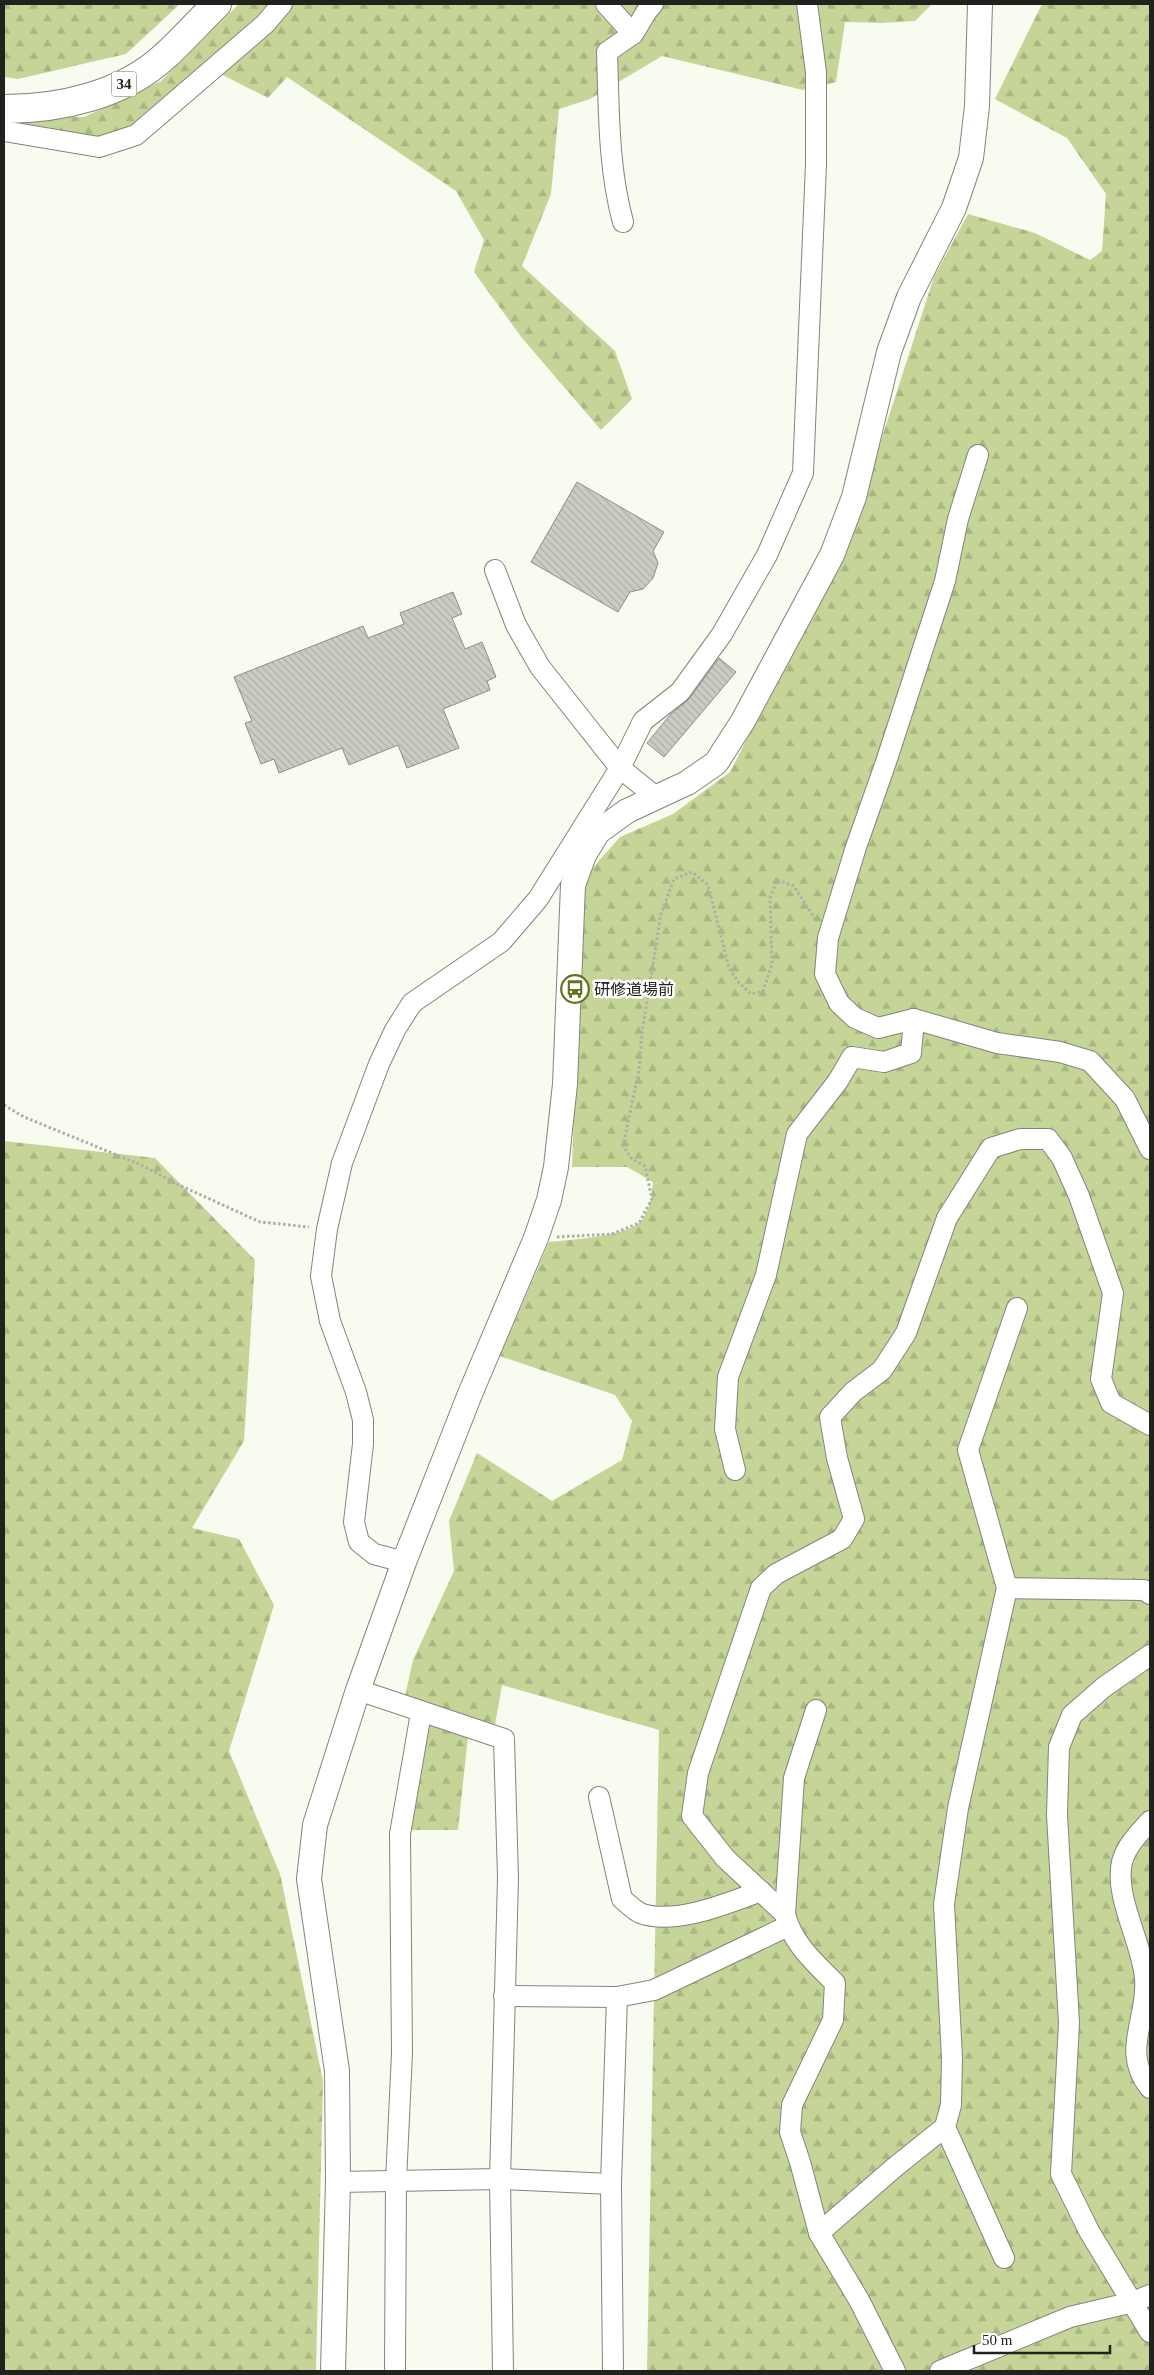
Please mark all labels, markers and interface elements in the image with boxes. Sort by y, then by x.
road number: 34 [112,72,136,96]
bus stop icon: 研修道場前 [560,974,590,1004]
place label: 研修道場前 [594,981,674,998]
scale bar [974,2322,1110,2354]
text: 50 m [982,2332,1013,2348]

